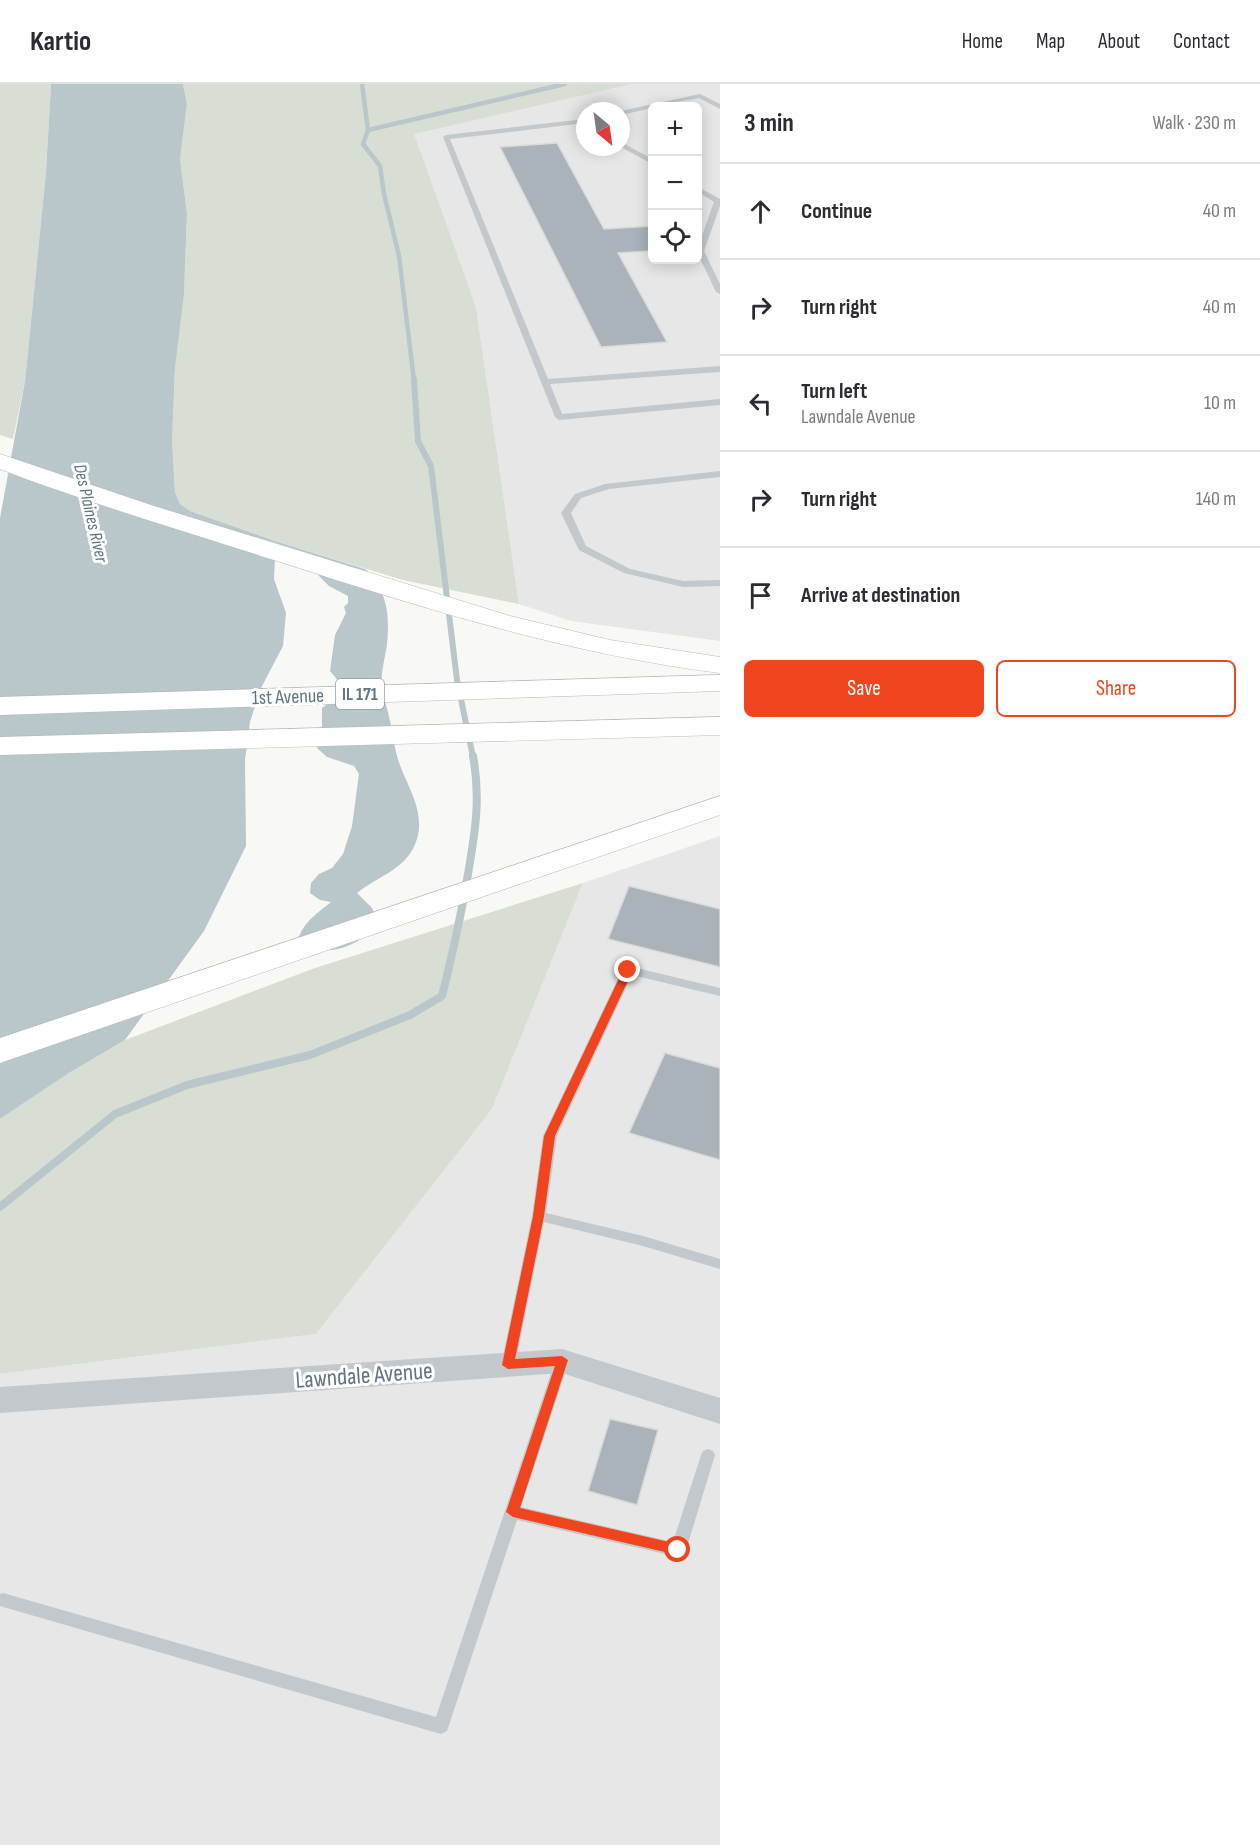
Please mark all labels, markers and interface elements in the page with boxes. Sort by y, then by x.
text: Kartio [30,25,91,58]
text: Home [962,29,1003,54]
text: Map [1036,29,1065,54]
text: About [1098,29,1140,54]
text: Contact [1173,29,1230,54]
north arrow [576,102,630,156]
map controls [648,102,702,264]
button: + [648,102,702,156]
text: 3 min [744,108,794,139]
text: Walk · 230 m [1153,111,1236,135]
button: − [648,156,702,210]
icon: ahead [744,195,777,228]
text: Continue [801,198,872,225]
text: 40 m [1203,199,1236,223]
button: locate [648,210,702,264]
icon: right [744,291,777,324]
text: Turn right [801,294,877,321]
text: 40 m [1203,295,1236,319]
text: Turn left [801,378,867,405]
icon: left [744,387,777,420]
text: 10 m [1204,391,1236,415]
text: Lawndale Avenue [801,405,916,429]
water label: Des Plaines River [69,462,112,565]
icon: right [744,483,777,516]
text: Turn right [801,486,877,513]
text: 140 m [1196,487,1236,511]
icon: arrive [744,579,777,612]
text: Arrive at destination [801,582,960,609]
button: Save [744,660,984,717]
button: Share [996,660,1236,717]
road number: IL 171 [336,679,384,709]
street label: 1st Avenue [251,684,325,710]
route end [614,956,640,982]
street label: Lawndale Avenue [294,1356,434,1395]
route start [664,1536,690,1562]

